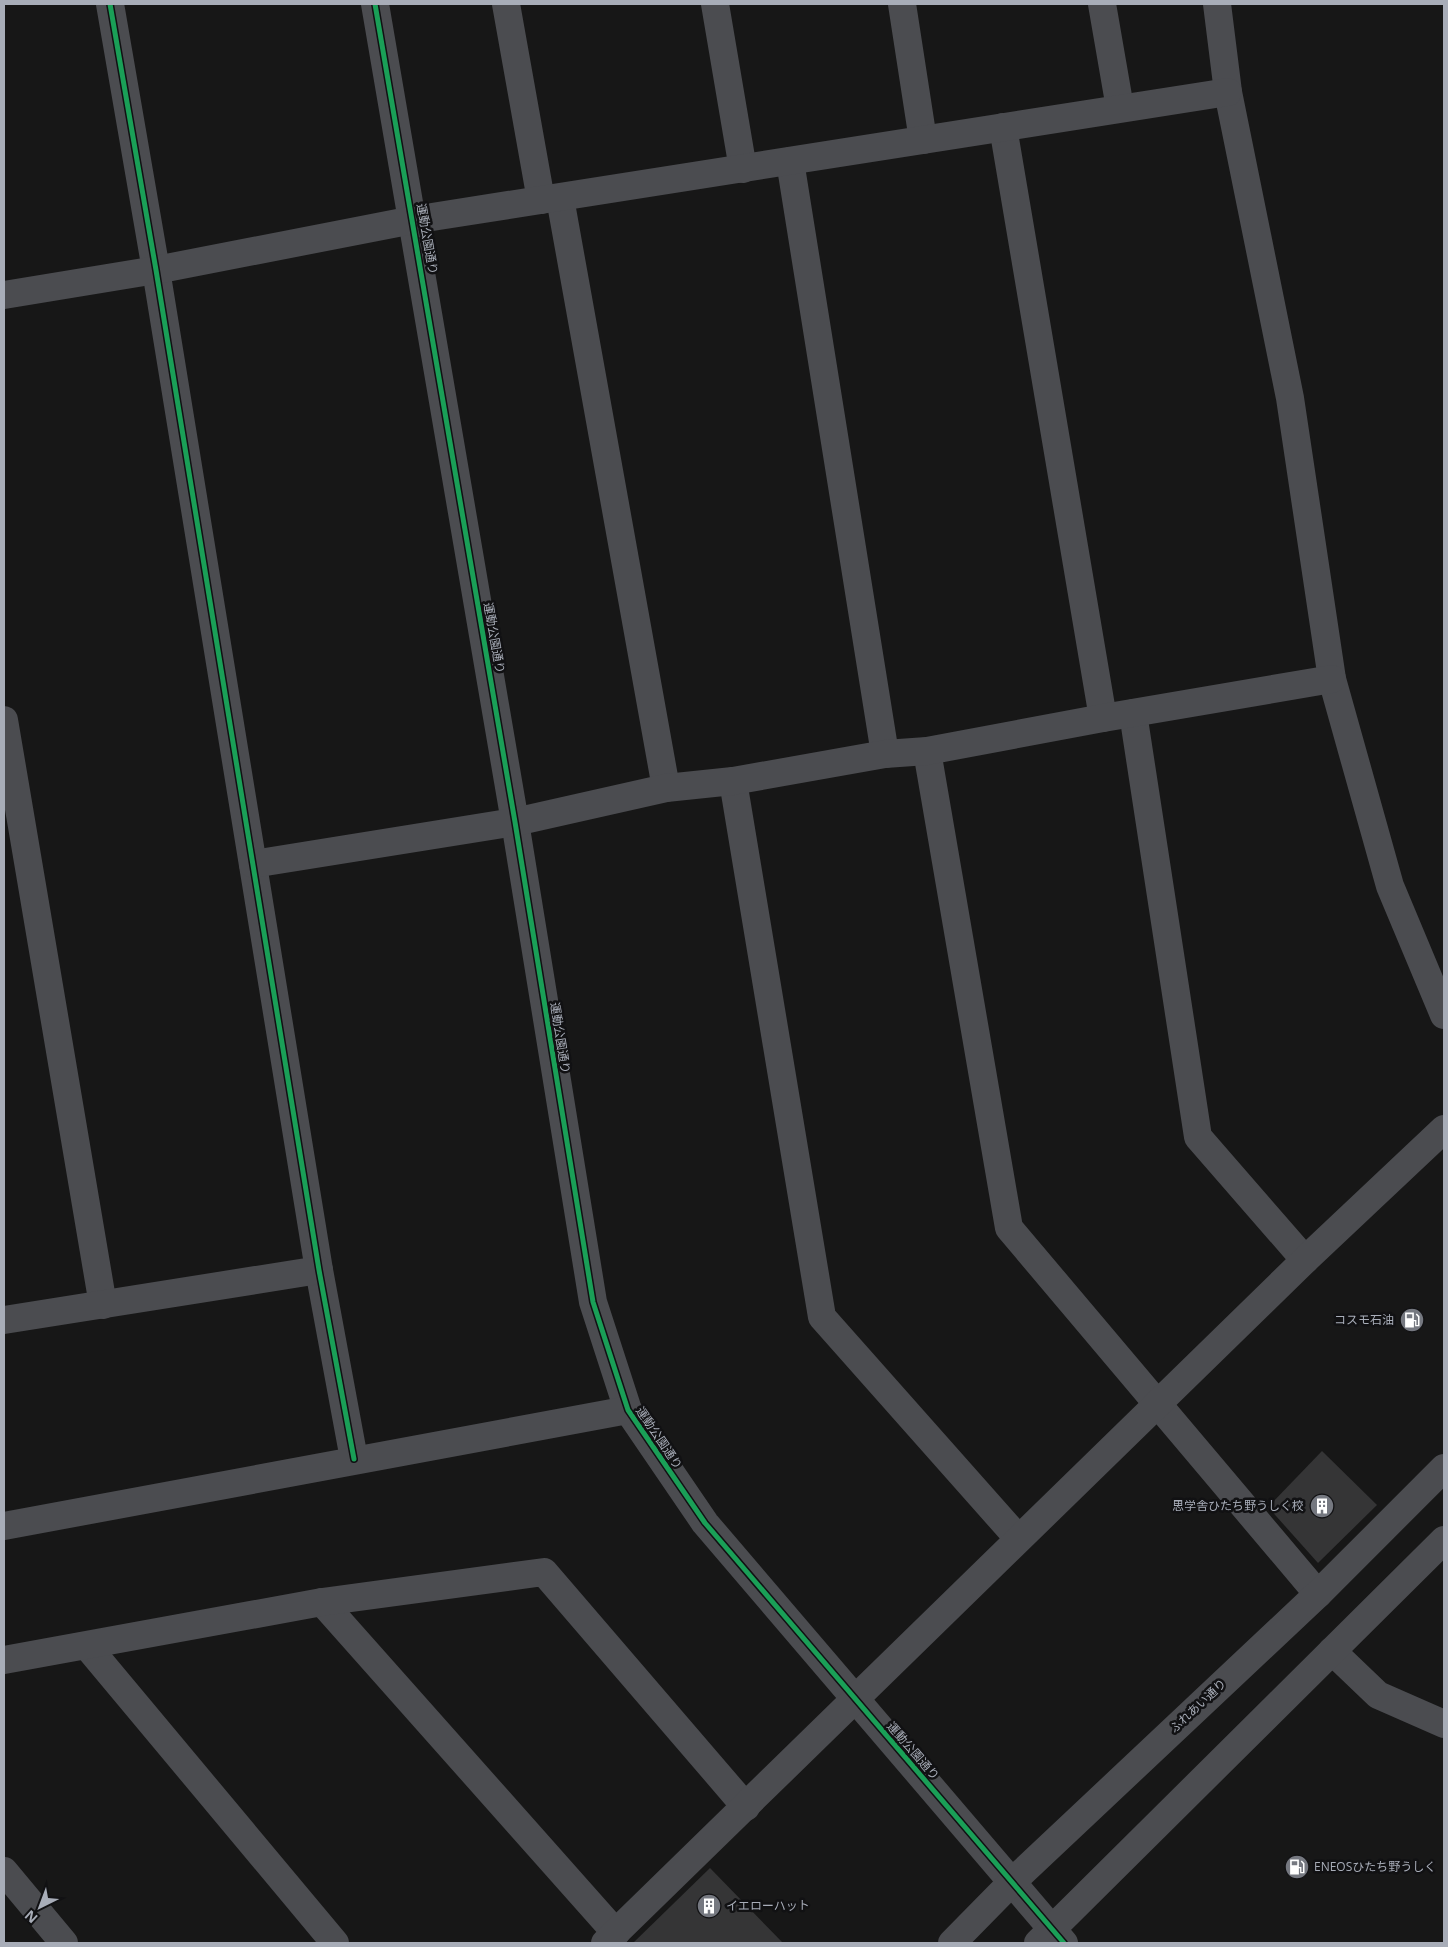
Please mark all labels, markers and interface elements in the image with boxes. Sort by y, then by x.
street label: 運動公園通り [413,202,442,276]
street label: 運動公園通り [480,601,509,675]
street label: 運動公園通り [546,1001,575,1075]
fuel station icon: コスモ石油 [1399,1307,1425,1333]
place label: コスモ石油 [1334,1311,1394,1328]
street label: 運動公園通り [632,1403,687,1472]
building icon: 思学舎ひたち野うしく校 [1309,1493,1335,1519]
place label: 思学舎ひたち野うしく校 [1172,1497,1304,1514]
street label: ふれあい通り [1166,1675,1230,1736]
street label: 運動公園通り [883,1718,943,1783]
fuel station icon: ENEOSひたち野うしく [1284,1854,1310,1880]
place label: ENEOSひたち野うしく [1314,1858,1436,1875]
north arrow [15,1882,65,1932]
building icon: イエローハット [696,1893,722,1919]
place label: イエローハット [726,1897,810,1914]
text: N [20,1906,42,1928]

